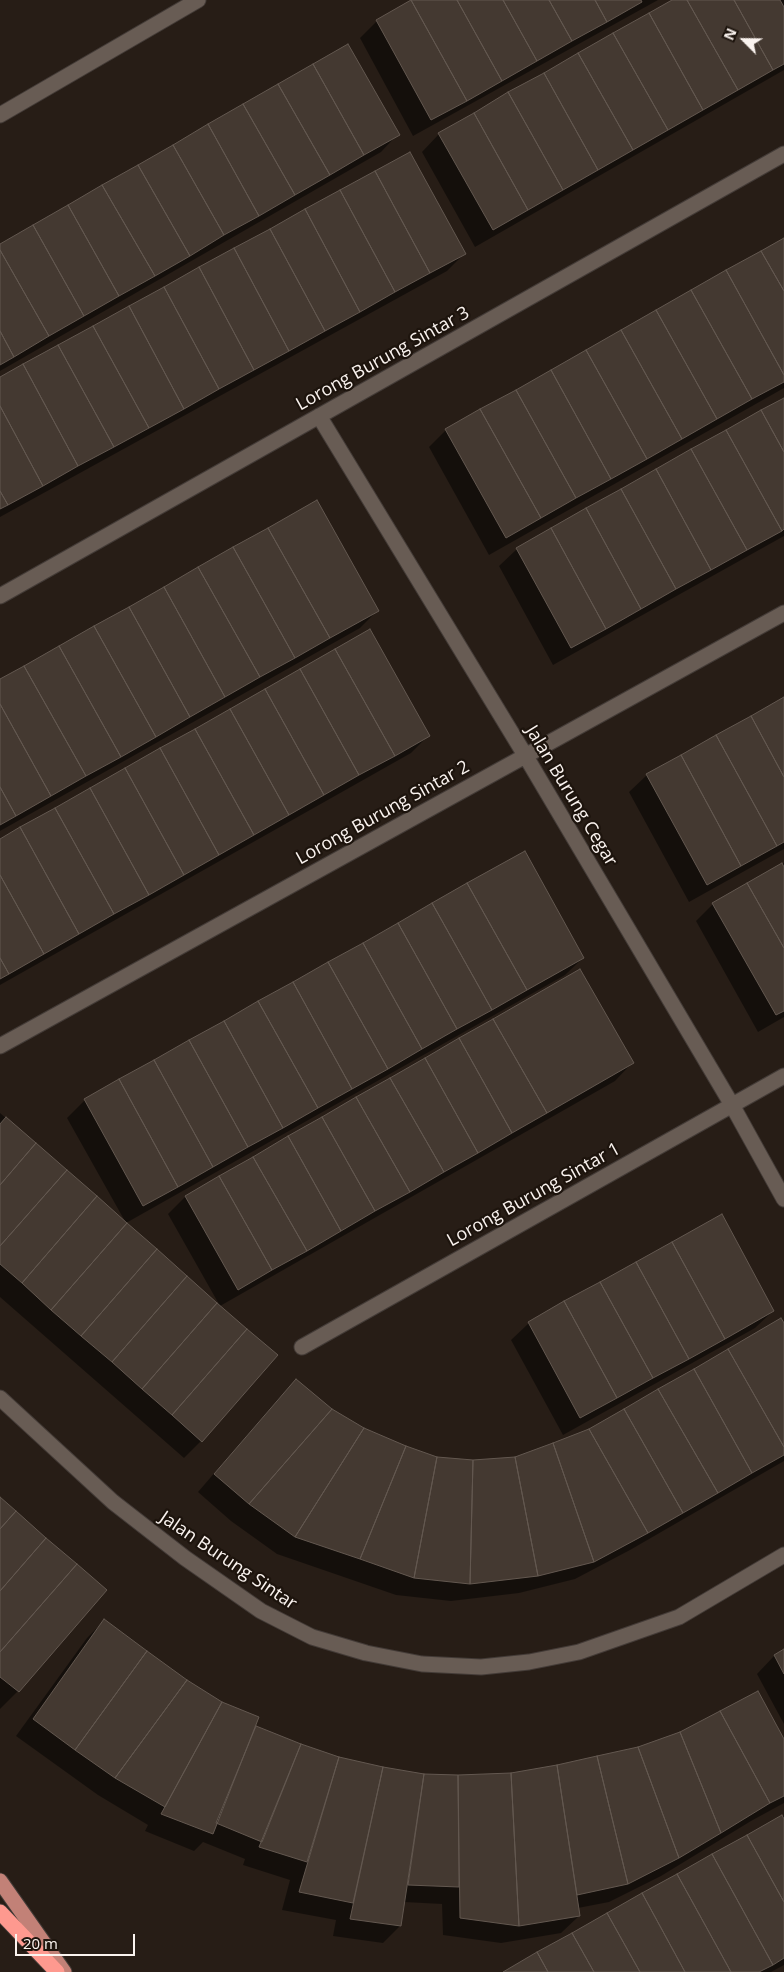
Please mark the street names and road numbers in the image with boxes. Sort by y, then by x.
street label: Lorong Burung Sintar 3 [293,302,473,416]
street label: Jalan Burung Cegar [520,722,622,870]
street label: Lorong Burung Sintar 2 [293,756,473,870]
street label: Lorong Burung Sintar 1 [444,1138,624,1252]
street label: Jalan Burung Sintar [155,1507,301,1615]

